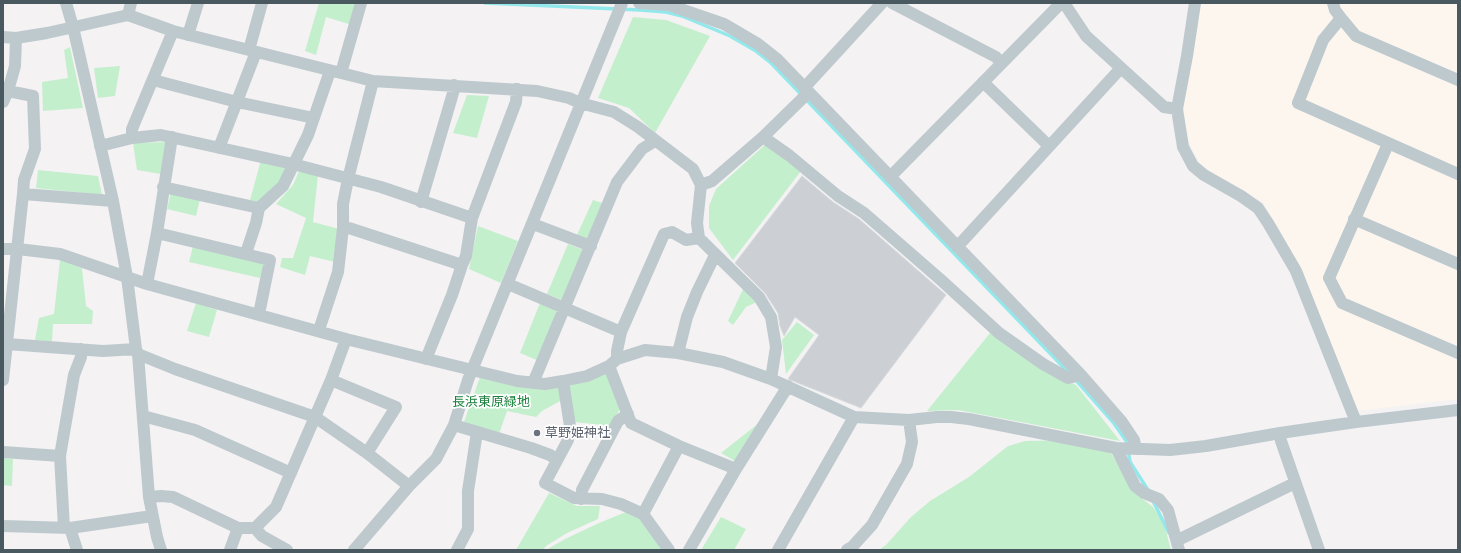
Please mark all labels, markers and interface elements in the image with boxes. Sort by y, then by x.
park label: 長浜東原緑地 [452,394,530,410]
place label: 草野姫神社 [545,425,610,441]
marker: 草野姫神社 [532,428,542,438]

